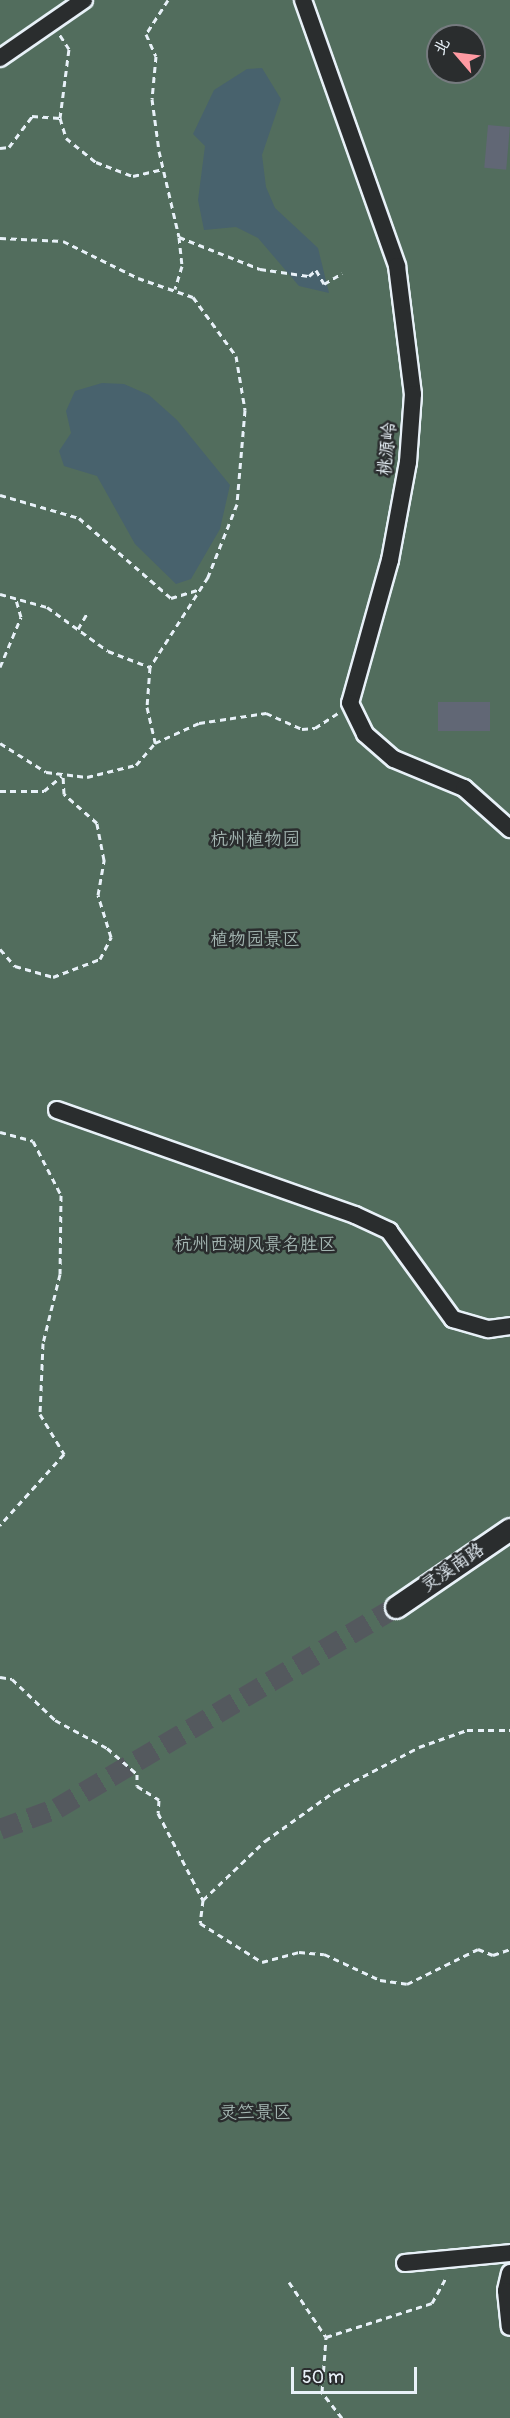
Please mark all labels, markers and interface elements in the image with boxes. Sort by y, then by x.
north arrow [426,24,486,84]
text: 北 [429,35,454,58]
street label: 桃源岭 [374,421,402,477]
park label: 杭州植物园 [210,829,300,851]
park label: 植物园景区 [210,929,300,951]
park label: 杭州西湖风景名胜区 [174,1234,336,1256]
street label: 灵溪南路 [417,1539,489,1597]
park label: 灵竺景区 [219,2102,291,2124]
scale bar [294,2355,420,2393]
text: 50 m [302,2366,344,2389]

